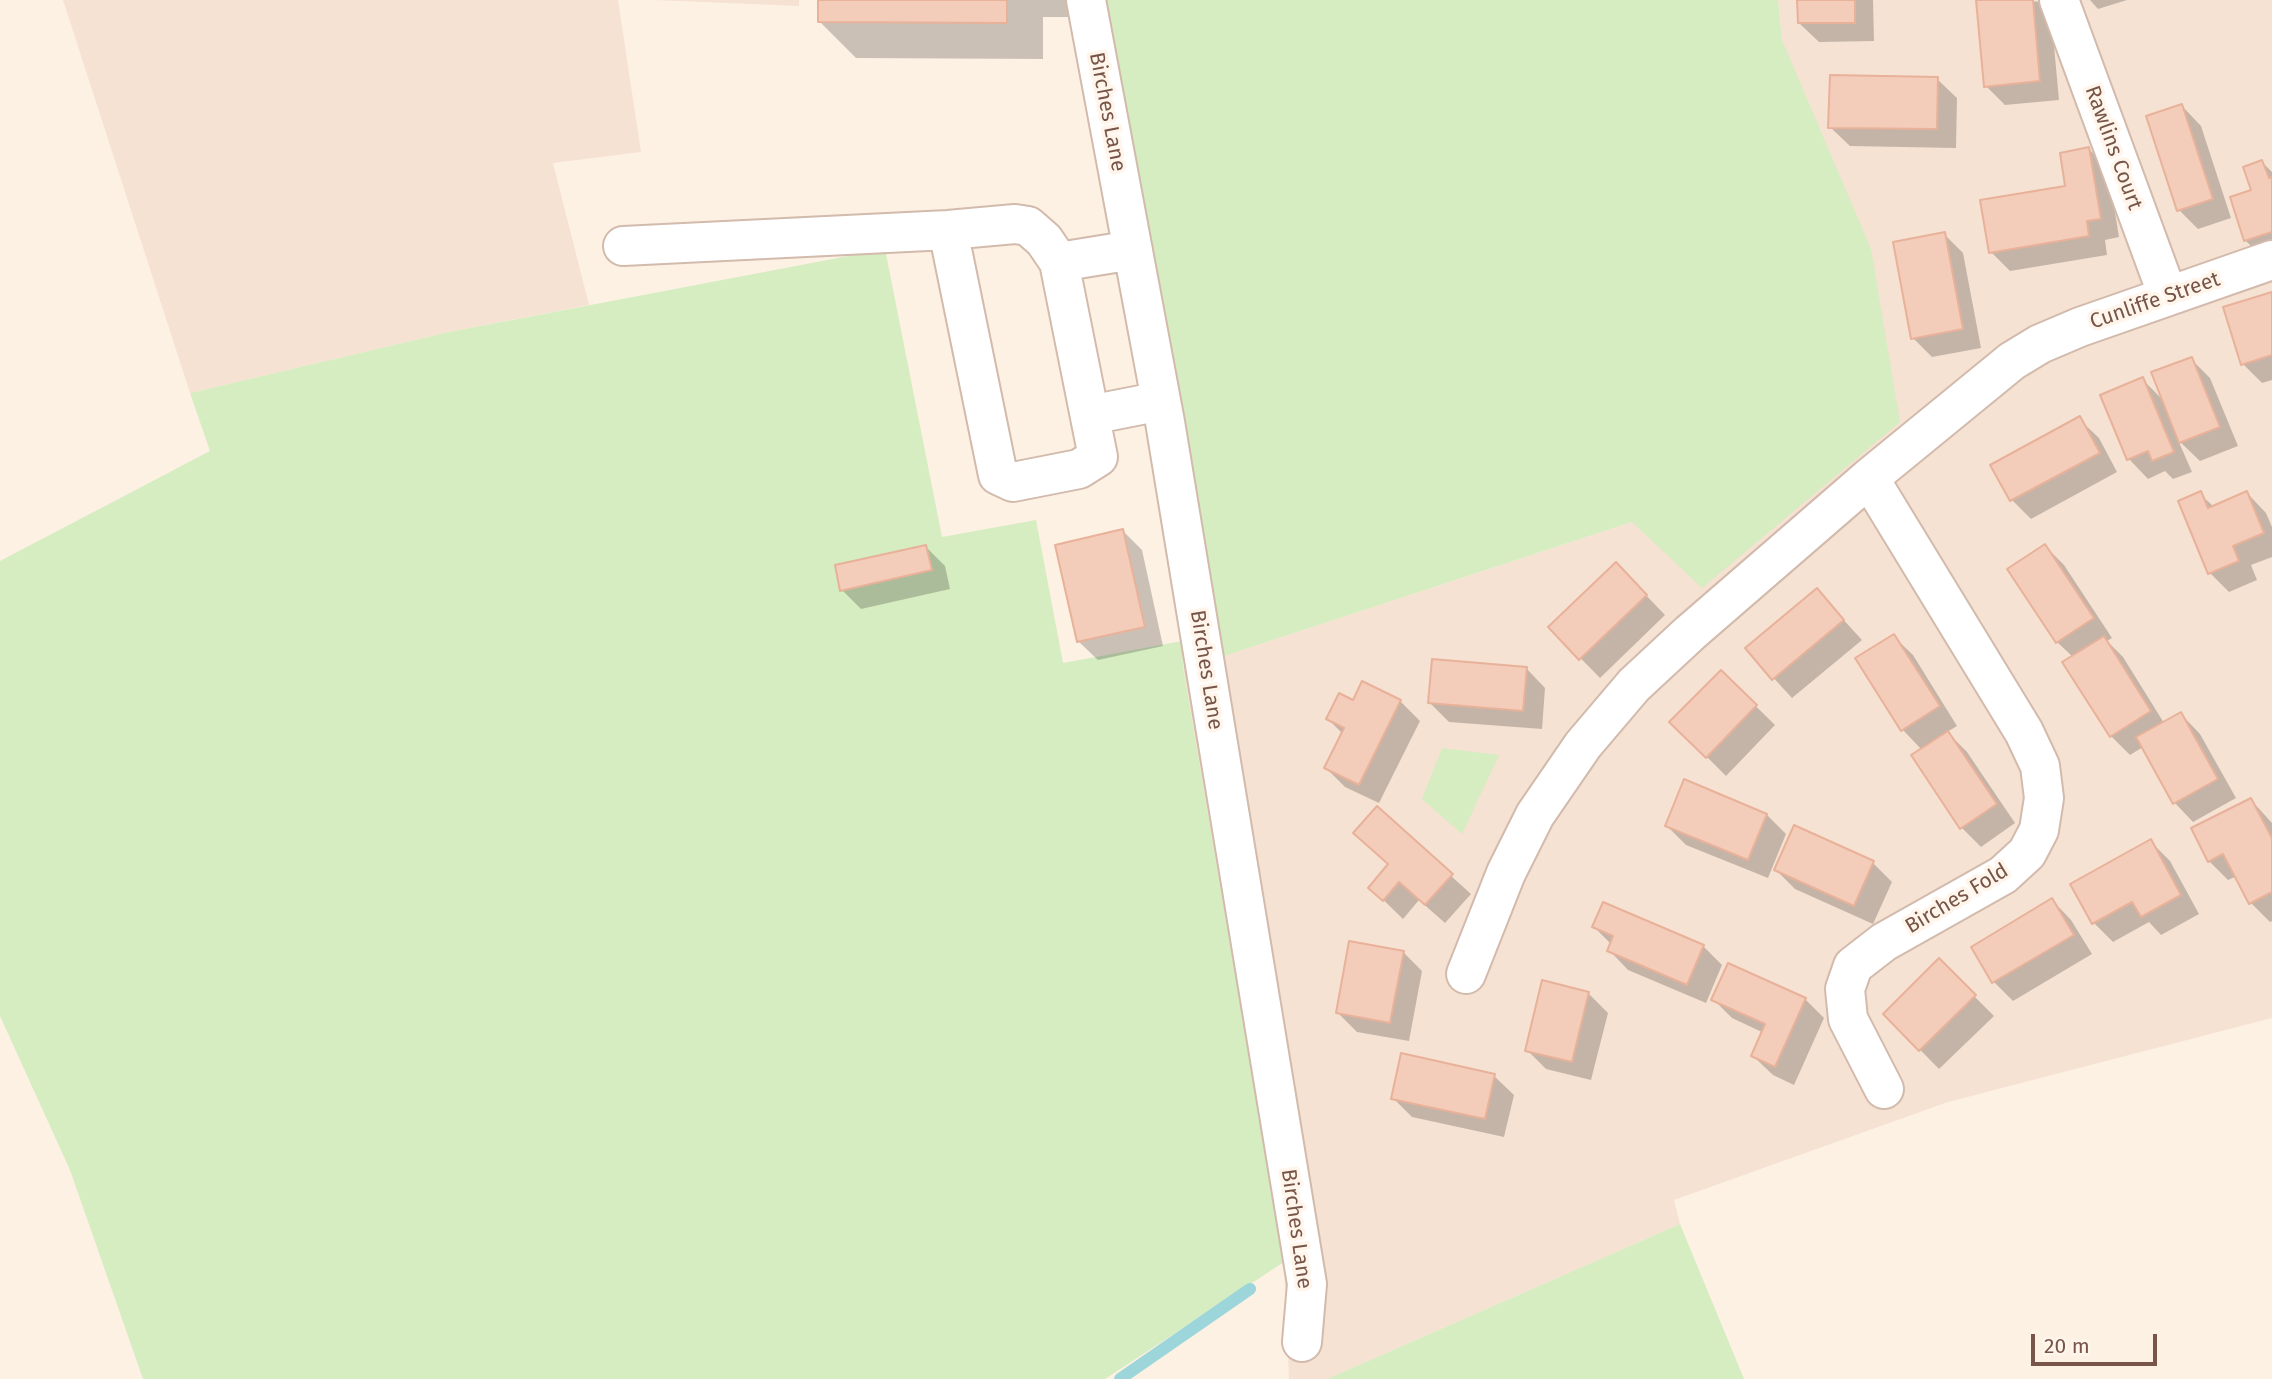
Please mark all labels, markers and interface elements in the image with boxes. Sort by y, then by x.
street label: Birches Lane [1083,50,1131,174]
street label: Rawlins Court [2079,83,2147,213]
street label: Cunliffe Street [2087,267,2223,335]
street label: Birches Lane [1184,608,1228,732]
street label: Birches Fold [1901,858,2013,940]
street label: Birches Lane [1275,1167,1317,1291]
scale bar [2034,1320,2160,1364]
text: 20 m [2044,1333,2090,1359]

